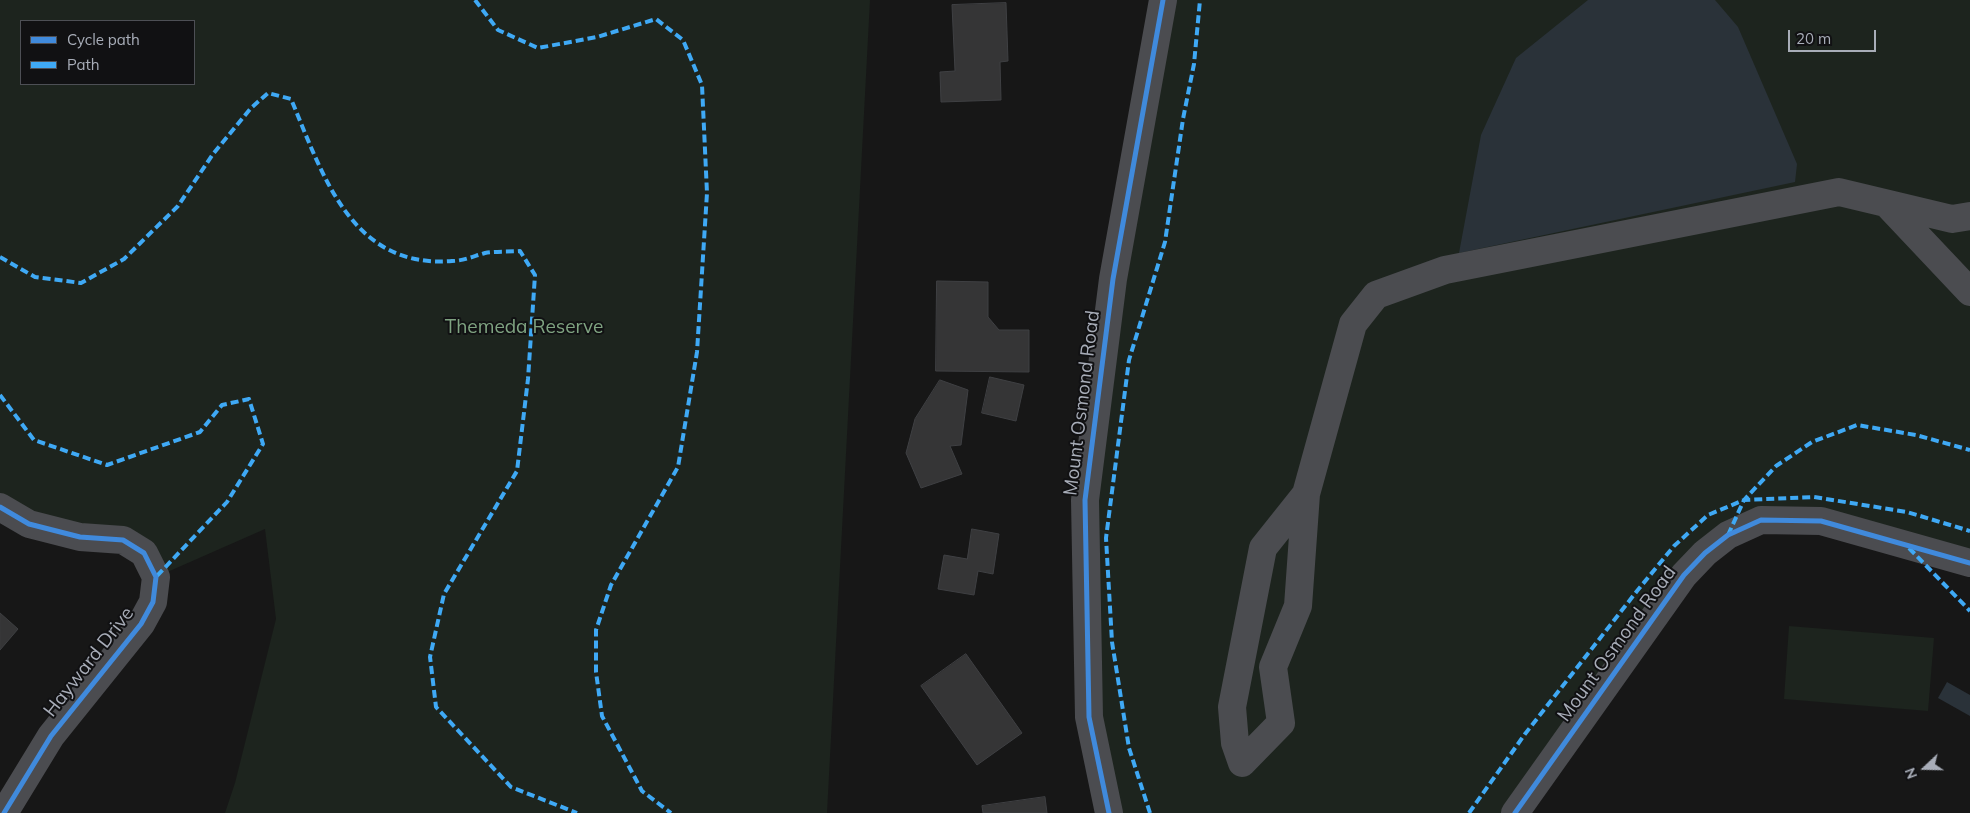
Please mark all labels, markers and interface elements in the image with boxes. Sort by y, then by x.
legend [20,20,195,85]
scale bar [1790,20,1878,52]
text: 20 m [1796,29,1831,48]
text: Cycle path [67,30,140,49]
text: Path [67,55,99,74]
street label: Mount Osmond Road [1059,309,1105,497]
park label: Themeda Reserve [445,316,603,338]
street label: Mount Osmond Road [1553,562,1681,726]
street label: Hayward Drive [39,603,139,721]
north arrow [1900,743,1950,793]
text: N [1901,765,1921,782]

